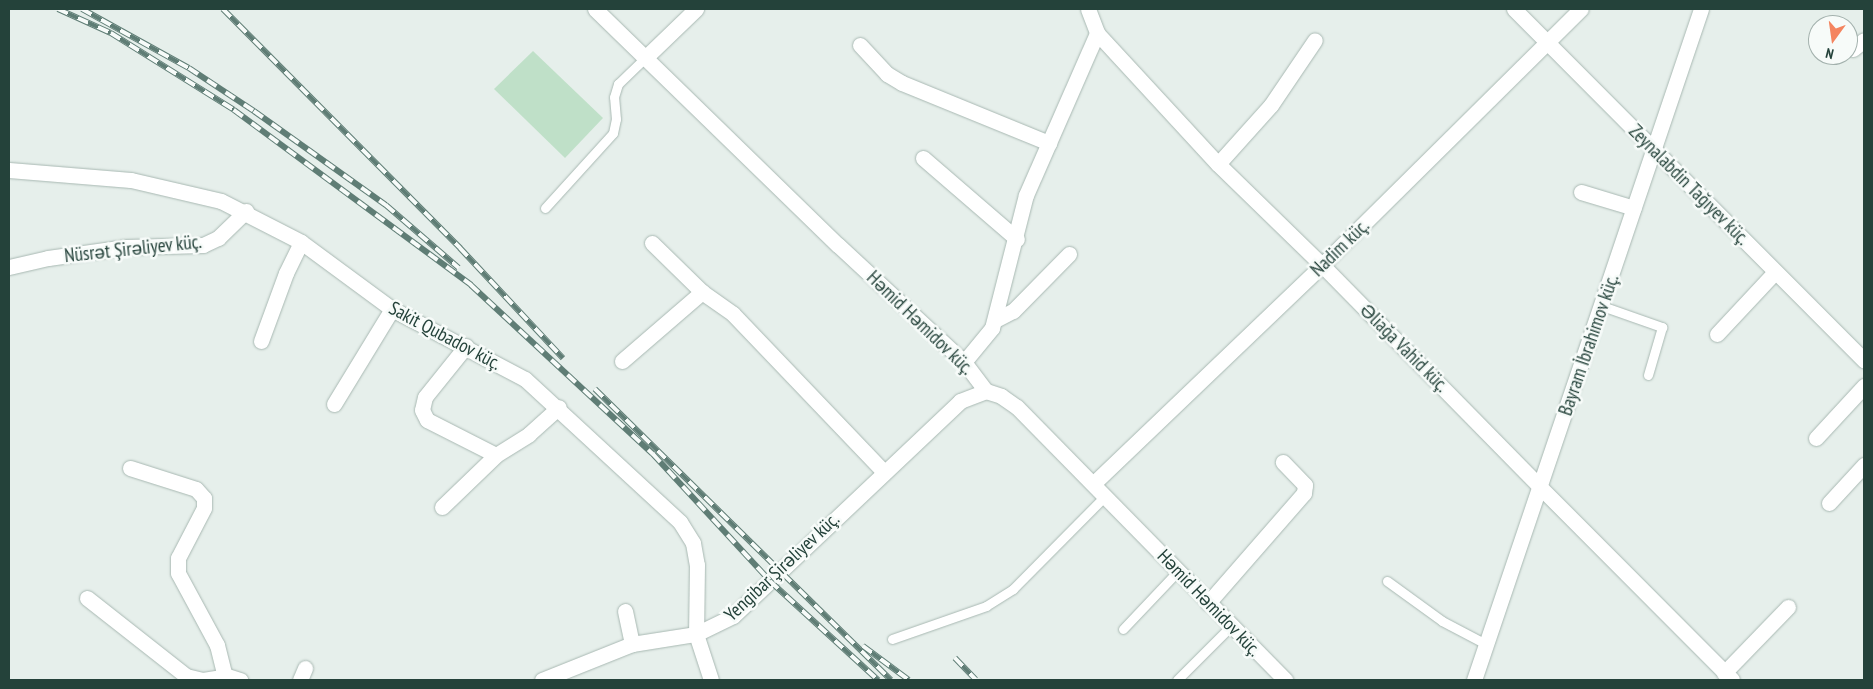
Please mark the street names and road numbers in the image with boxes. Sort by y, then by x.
street label: Zeynalabdin Tağıyev küç. [1624,120,1754,250]
street label: Nadim küç. [1306,215,1374,281]
street label: Nüsrət Şirəliyev küç. [63,230,203,268]
street label: Həmid Həmidov küç. [862,266,978,380]
street label: Bayram İbrahimov küç. [1554,271,1624,419]
street label: Sakit Qubadov küç. [385,297,505,375]
street label: Əliağa Vahid küç. [1355,299,1453,397]
street label: Yengibar Şirəliyev küç. [720,508,844,626]
street label: Həmid Həmidov küç. [1152,545,1266,661]

